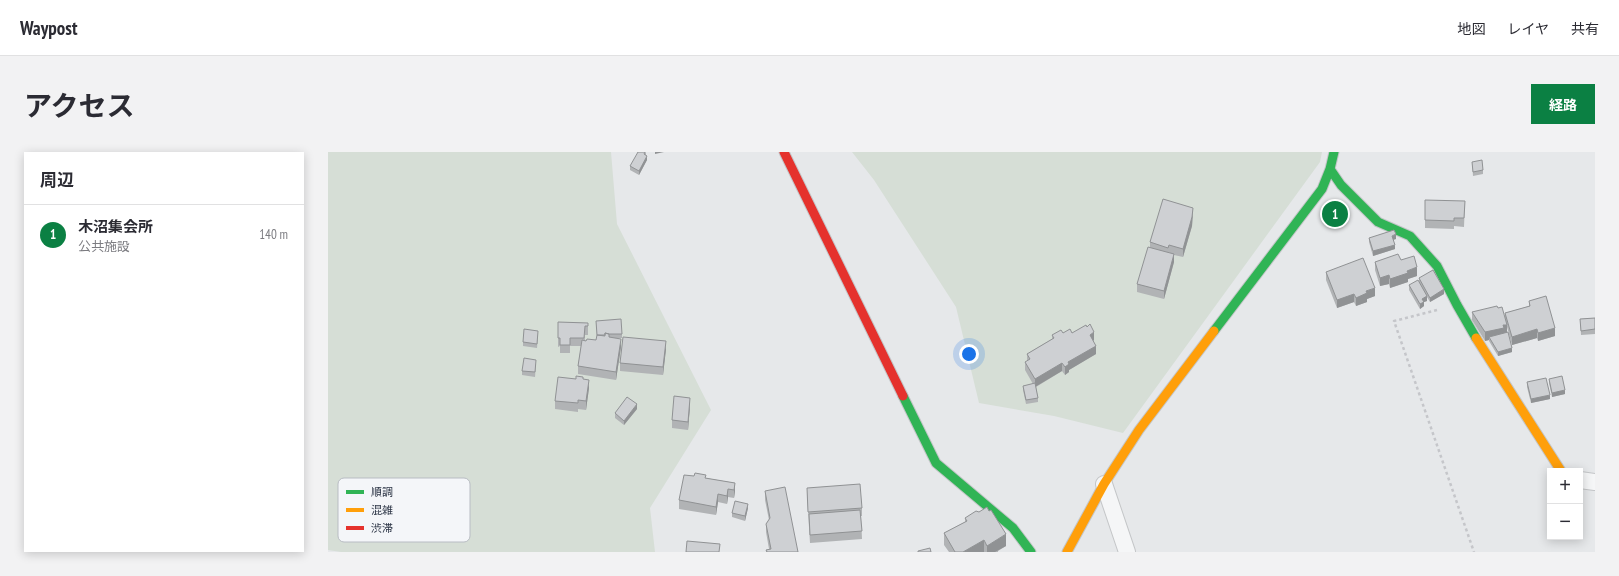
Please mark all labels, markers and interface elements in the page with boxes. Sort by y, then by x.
text: Waypost [20,16,77,40]
text: 地図 [1457,20,1485,38]
text: レイヤ [1507,20,1549,38]
text: 共有 [1571,20,1599,38]
button: 経路 [1531,84,1595,124]
text: アクセス [24,87,135,124]
text: 周辺 [40,169,74,191]
pin: 1 [1322,199,1348,229]
text: 木沼集会所 [78,217,153,236]
text: 1 [50,226,56,243]
text: 140 m [259,226,288,243]
text: 公共施設 [78,238,130,255]
your location [959,344,979,364]
map controls [1547,468,1583,540]
button: + [1547,468,1583,504]
legend [338,478,470,542]
text: 順調 [371,485,393,499]
text: 混雑 [371,503,393,517]
button: − [1547,504,1583,540]
text: 渋滞 [371,521,393,535]

